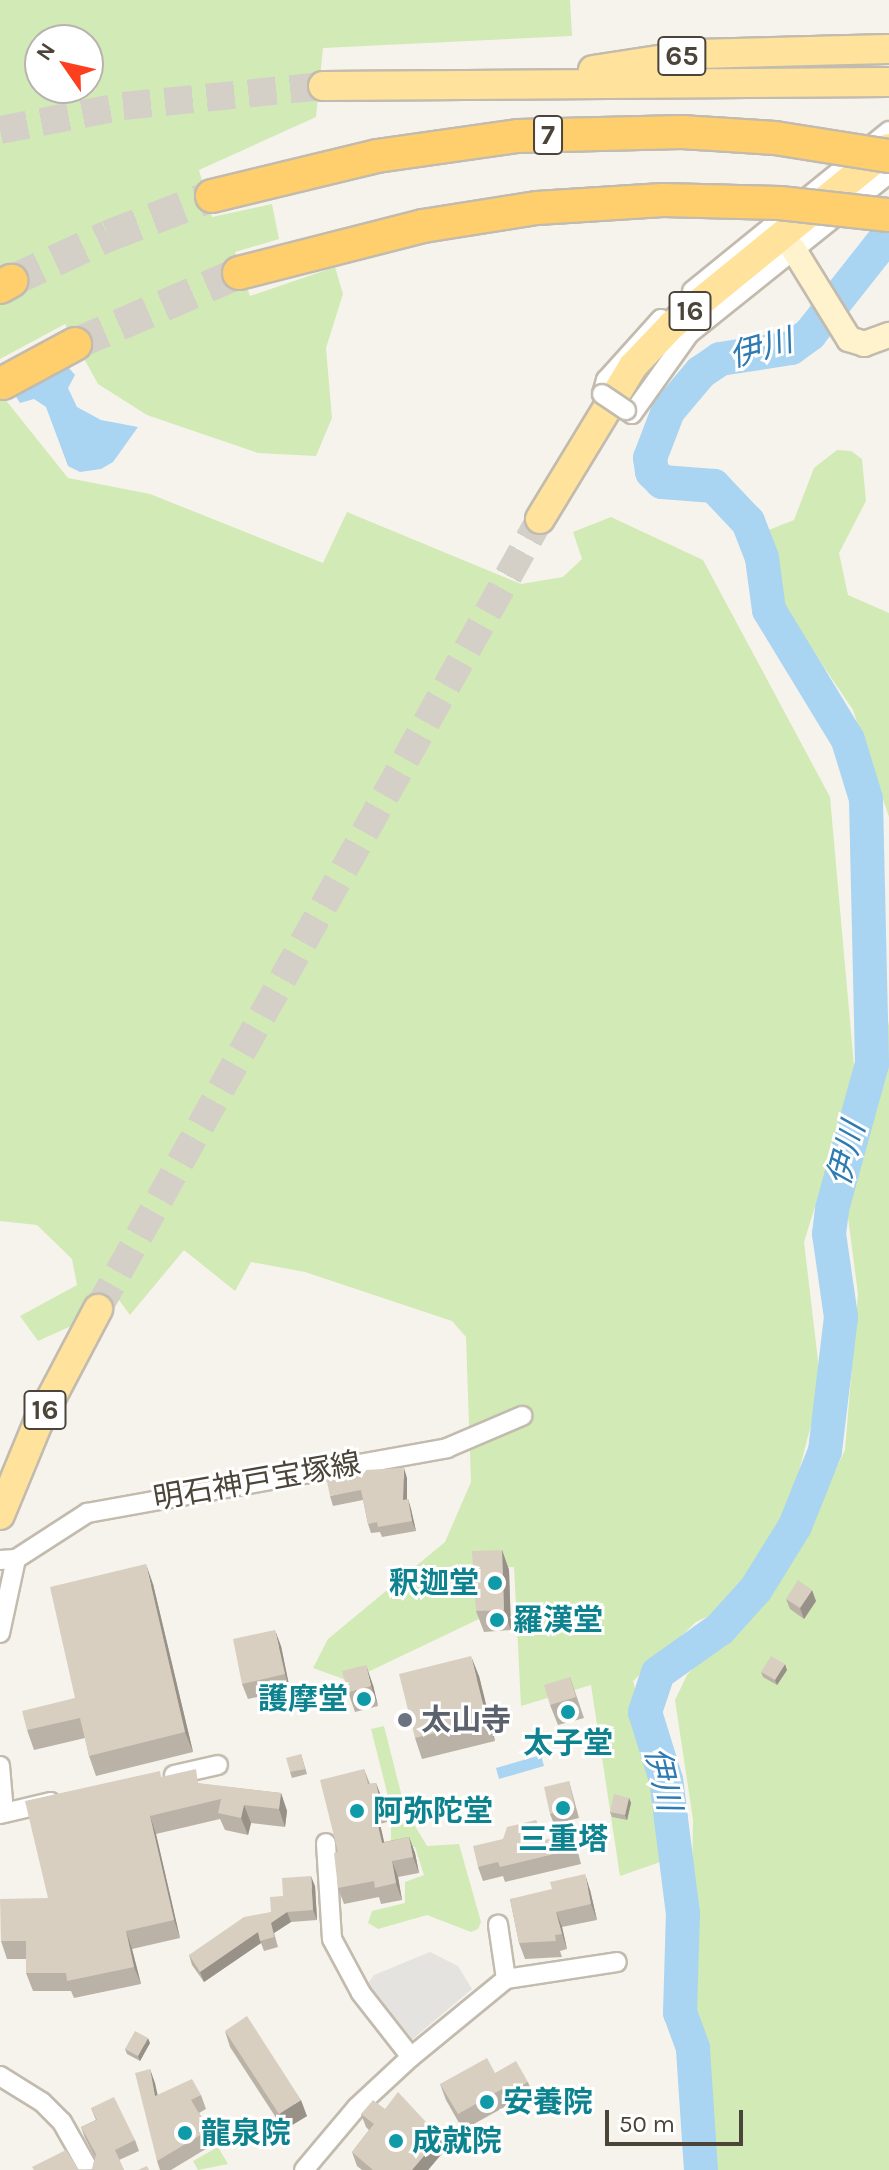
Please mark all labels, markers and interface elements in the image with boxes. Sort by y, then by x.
north arrow [24,24,104,104]
road number: 65 [656,32,708,80]
text: N [31,38,61,66]
road number: 7 [532,111,564,159]
road number: 16 [668,287,712,335]
water label: 伊川 [725,322,797,376]
water label: 伊川 [820,1118,874,1190]
road number: 16 [23,1386,67,1434]
street label: 明石神戸宝塚線 [150,1445,364,1517]
place label: 釈迦堂 [389,1565,479,1601]
marker: 釈迦堂 [486,1574,504,1592]
place label: 羅漢堂 [513,1602,603,1638]
marker: 羅漢堂 [488,1611,506,1629]
place label: 護摩堂 [258,1681,348,1717]
marker: 護摩堂 [355,1690,373,1708]
place label: 太山寺 [421,1702,511,1738]
marker: 太子堂 [559,1703,577,1721]
marker: 太山寺 [396,1711,414,1729]
place label: 太子堂 [523,1725,613,1761]
water label: 伊川 [636,1744,688,1814]
place label: 阿弥陀堂 [373,1793,493,1829]
marker: 三重塔 [554,1799,572,1817]
marker: 阿弥陀堂 [348,1802,366,1820]
place label: 三重塔 [518,1821,608,1857]
place label: 安養院 [503,2084,593,2120]
marker: 安養院 [478,2093,496,2111]
scale bar [609,2094,747,2144]
text: 50 m [619,2110,675,2138]
place label: 龍泉院 [201,2115,291,2151]
place label: 成就院 [412,2123,502,2159]
marker: 龍泉院 [176,2124,194,2142]
marker: 成就院 [387,2132,405,2150]

